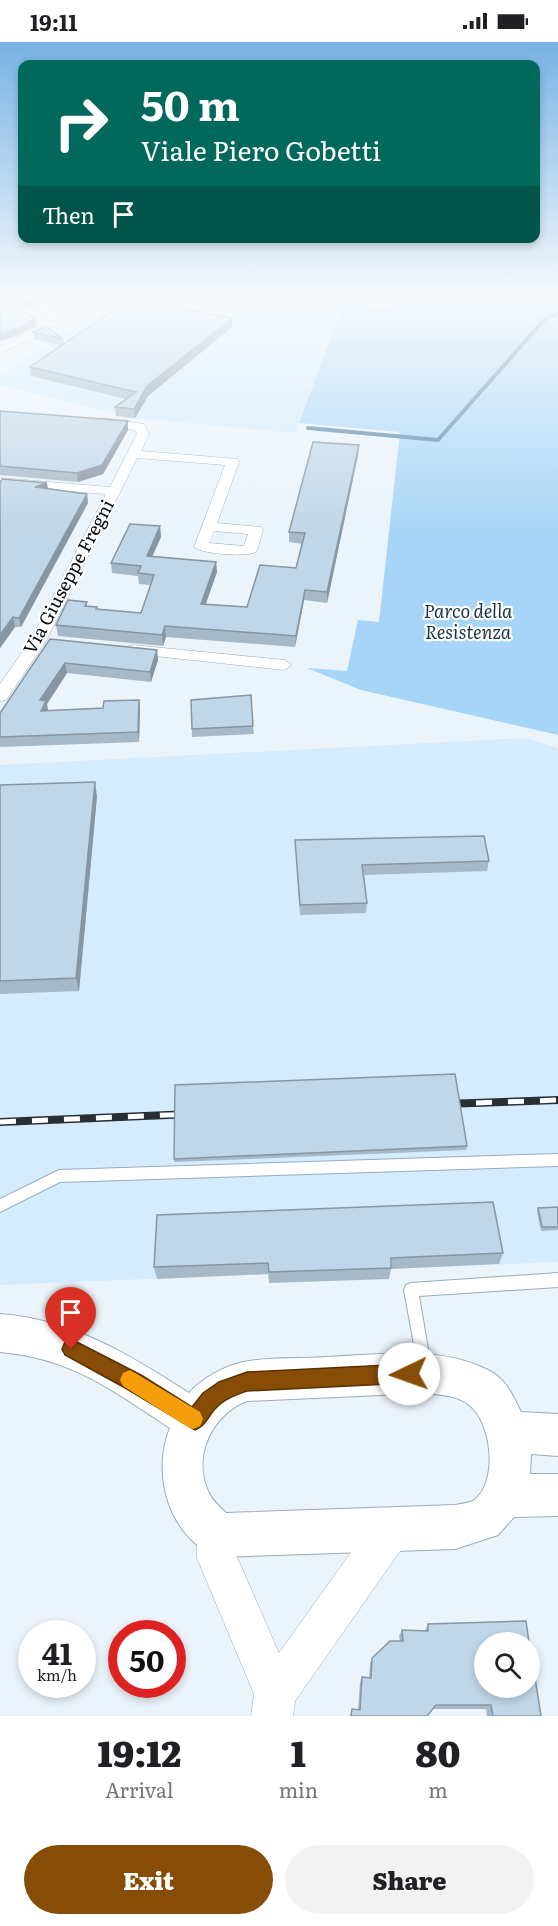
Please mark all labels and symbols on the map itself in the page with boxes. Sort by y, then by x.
street label: Via Giuseppe Fregni [15,494,120,659]
park label: Parco della Resistenza [424,597,513,645]
pin [45,1287,96,1349]
position arrow [377,1342,441,1406]
speed limit sign: 50 [108,1620,186,1698]

